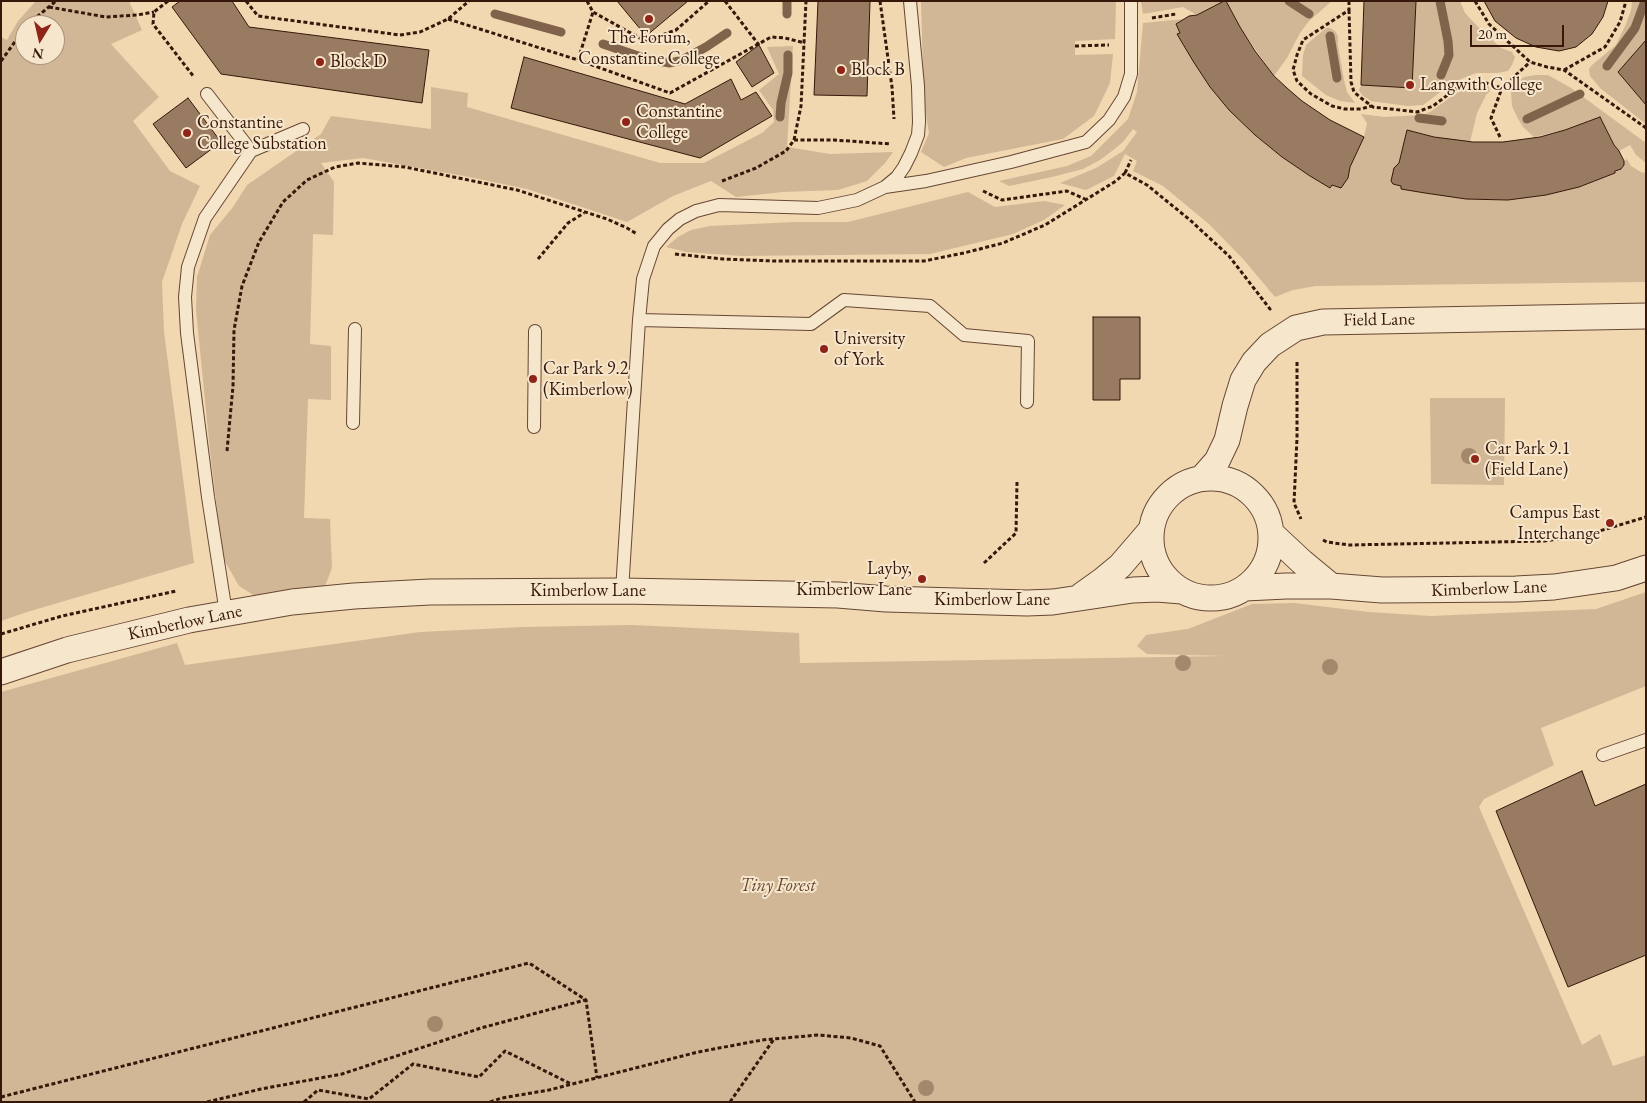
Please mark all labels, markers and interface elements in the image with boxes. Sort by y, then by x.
marker: The Forum, Constantine College [643,13,655,25]
north arrow [15,15,65,65]
scale bar [1472,15,1566,47]
text: 20 m [1478,24,1507,43]
place label: The Forum, Constantine College [578,27,720,70]
text: N [31,44,45,64]
place label: Block D [330,51,387,73]
marker: Block D [314,56,326,68]
place label: Block B [851,59,905,81]
marker: Block B [835,64,847,76]
place label: Langwith College [1420,74,1542,96]
marker: Langwith College [1404,79,1416,91]
place label: Constantine College [636,101,722,144]
place label: Constantine College Substation [197,112,327,154]
marker: Constantine College [620,116,632,128]
marker: Constantine College Substation [181,127,193,139]
street label: Field Lane [1343,309,1415,331]
place label: University of York [834,328,905,370]
marker: University of York [818,343,830,355]
place label: Car Park 9.2 (Kimberlow) [543,358,633,400]
marker: Car Park 9.2 (Kimberlow) [527,373,539,385]
place label: Car Park 9.1 (Field Lane) [1485,438,1570,480]
marker: Car Park 9.1 (Field Lane) [1469,453,1481,465]
place label: Campus East Interchange [1509,502,1600,544]
marker: Campus East Interchange [1604,517,1616,529]
place label: Layby, Kimberlow Lane [796,558,912,600]
marker: Layby, Kimberlow Lane [916,573,928,585]
street label: Kimberlow Lane [1431,576,1547,602]
street label: Kimberlow Lane [530,580,646,602]
street label: Kimberlow Lane [934,589,1050,611]
street label: Kimberlow Lane [126,600,244,646]
park label: Tiny Forest [740,875,816,897]

